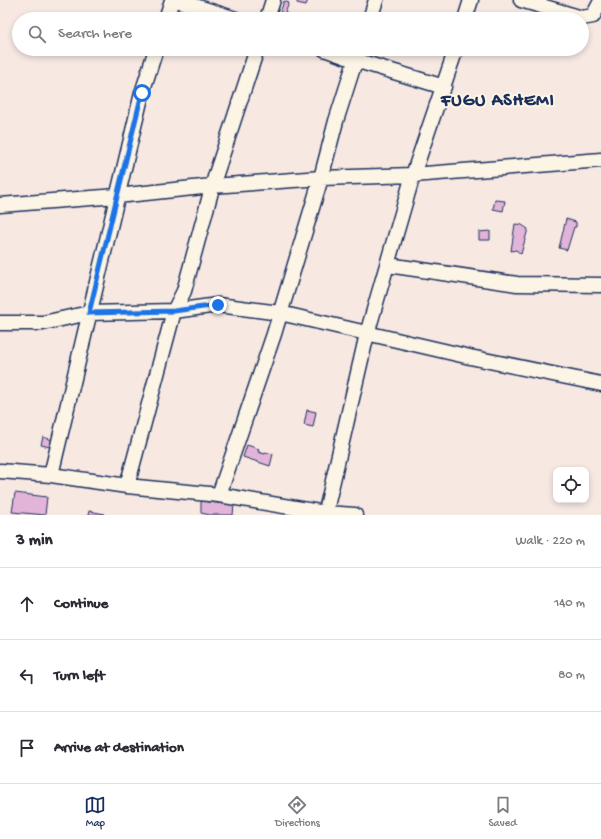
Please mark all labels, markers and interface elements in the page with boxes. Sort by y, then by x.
search box [12,12,589,56]
icon: search [26,23,48,45]
text: Search here [58,25,132,43]
route start [133,84,151,102]
district label: FUGU ASHEMI [440,91,555,112]
route end [209,296,227,314]
map controls [553,467,589,503]
button: locate [553,467,589,503]
text: 3 min [16,531,53,551]
text: Walk · 220 m [515,534,585,549]
icon: ahead [16,593,38,615]
text: Continue [54,595,108,613]
text: 140 m [554,596,585,611]
icon: left [16,665,38,687]
text: Turn left [54,667,105,685]
text: 80 m [558,668,585,683]
icon: arrive [16,737,38,759]
text: Arrive at destination [54,739,184,757]
tab: Map [84,794,106,830]
tab: Directions [275,794,320,830]
tab: Saved [488,794,517,830]

